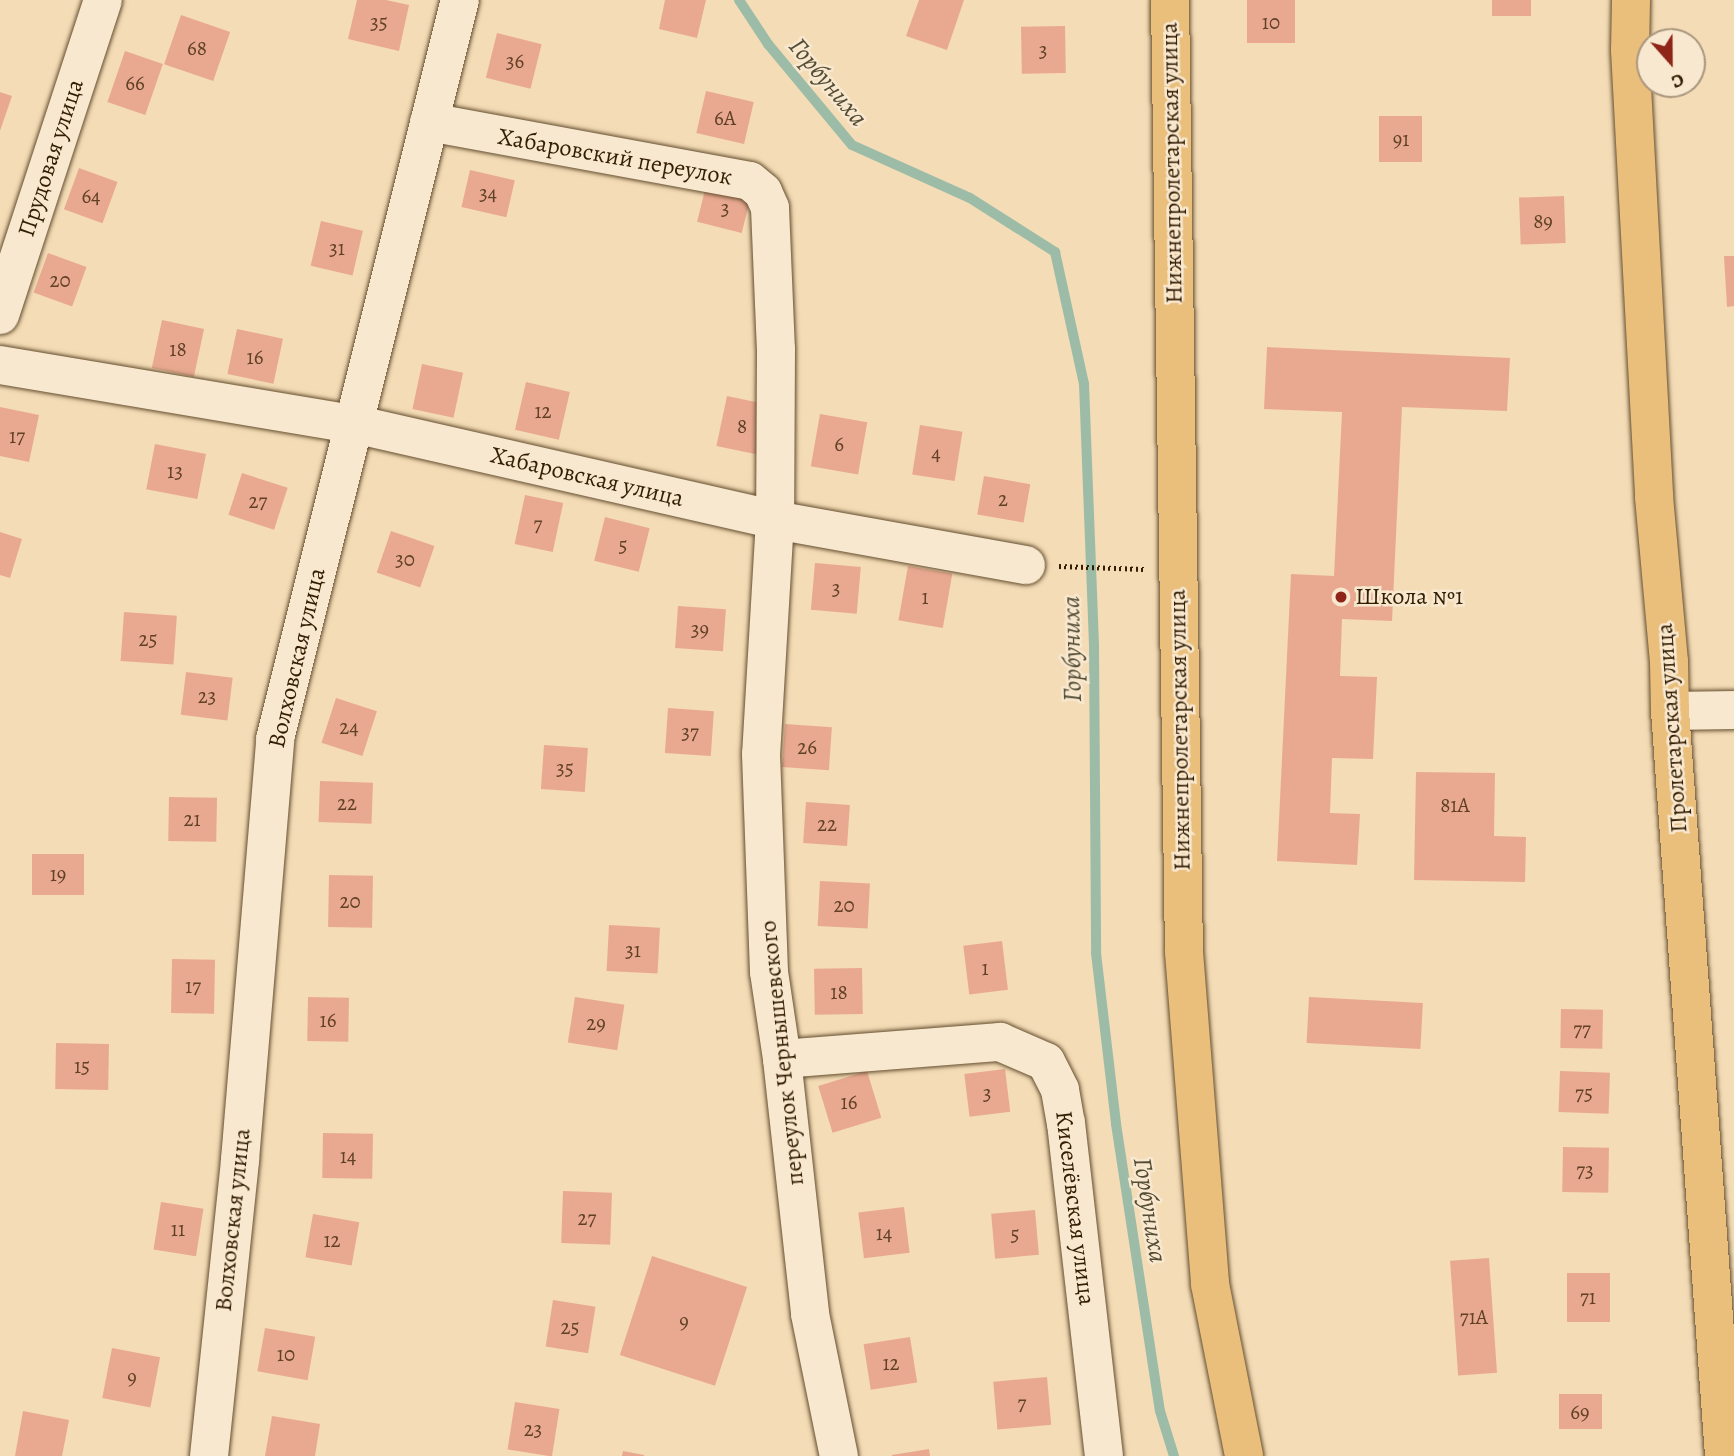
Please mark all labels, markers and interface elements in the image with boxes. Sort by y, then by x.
house number: 35 [370,9,388,35]
house number: 10 [1262,9,1280,35]
street label: Нижнепролетарская улица [1155,22,1189,304]
north arrow [1636,28,1706,98]
water label: Горбуниха [782,31,874,133]
house number: 68 [187,35,207,61]
house number: 3 [1039,37,1047,63]
house number: 36 [506,48,524,74]
text: С [1668,67,1688,95]
house number: 66 [125,70,145,96]
street label: Прудовая улица [12,75,90,241]
house number: 6А [714,105,736,131]
street label: Хабаровский переулок [495,122,735,192]
house number: 91 [1393,126,1409,152]
house number: 34 [479,180,497,206]
house number: 64 [81,183,101,209]
house number: 3 [721,195,729,221]
house number: 89 [1533,208,1553,234]
house number: 31 [329,235,345,261]
house number: 20 [49,267,71,293]
house number: 18 [169,336,187,362]
house number: 16 [247,344,263,370]
house number: 12 [534,398,552,424]
house number: 8 [737,413,747,439]
house number: 17 [9,423,25,449]
house number: 6 [834,431,844,457]
house number: 4 [931,440,941,466]
street label: Хабаровская улица [488,441,686,513]
house number: 13 [167,458,183,484]
house number: 2 [998,486,1008,512]
house number: 27 [249,488,267,514]
house number: 7 [534,511,542,537]
house number: 5 [618,532,628,558]
house number: 30 [395,546,415,572]
street label: Волховская улица [262,565,332,751]
house number: 3 [832,575,840,601]
place label: Школа №1 [1355,583,1463,611]
house number: 1 [921,584,929,610]
street label: Нижнепролетарская улица [1163,589,1197,871]
marker: Школа №1 [1333,589,1349,605]
water label: Горбуниха [1055,596,1089,702]
house number: 39 [691,616,709,642]
street label: Пролетарская улица [1650,622,1694,834]
house number: 25 [138,626,158,652]
house number: 23 [198,683,216,709]
house number: 24 [339,714,359,740]
house number: 37 [681,719,699,745]
house number: 26 [797,734,817,760]
house number: 35 [556,755,574,781]
house number: 22 [337,790,357,816]
house number: 81А [1440,792,1470,818]
house number: 21 [183,806,201,832]
house number: 22 [817,811,837,837]
house number: 19 [50,861,66,887]
house number: 20 [339,888,361,914]
house number: 20 [833,892,855,918]
street label: переулок Чернышевского [754,919,810,1187]
house number: 31 [625,937,641,963]
house number: 1 [981,955,989,981]
house number: 17 [185,973,201,999]
house number: 18 [830,979,848,1005]
house number: 16 [320,1007,336,1033]
house number: 29 [586,1010,606,1036]
house number: 77 [1573,1016,1591,1042]
house number: 15 [74,1053,90,1079]
house number: 3 [983,1080,991,1106]
house number: 75 [1575,1080,1593,1106]
house number: 16 [841,1089,857,1115]
street label: Киселёвская улица [1049,1109,1101,1307]
street label: Волховская улица [209,1127,257,1313]
house number: 14 [340,1143,356,1169]
water label: Горбуниха [1126,1155,1174,1265]
house number: 73 [1576,1157,1594,1183]
house number: 27 [578,1205,596,1231]
house number: 11 [171,1216,185,1242]
house number: 14 [876,1220,892,1246]
house number: 5 [1010,1221,1020,1247]
house number: 12 [323,1227,341,1253]
house number: 71 [1580,1284,1596,1310]
house number: 71А [1460,1304,1488,1330]
house number: 9 [679,1308,689,1334]
house number: 25 [560,1314,580,1340]
house number: 10 [277,1341,295,1367]
house number: 12 [882,1350,900,1376]
house number: 9 [127,1364,137,1390]
house number: 7 [1018,1390,1026,1416]
house number: 69 [1570,1399,1590,1425]
house number: 23 [524,1416,542,1442]

